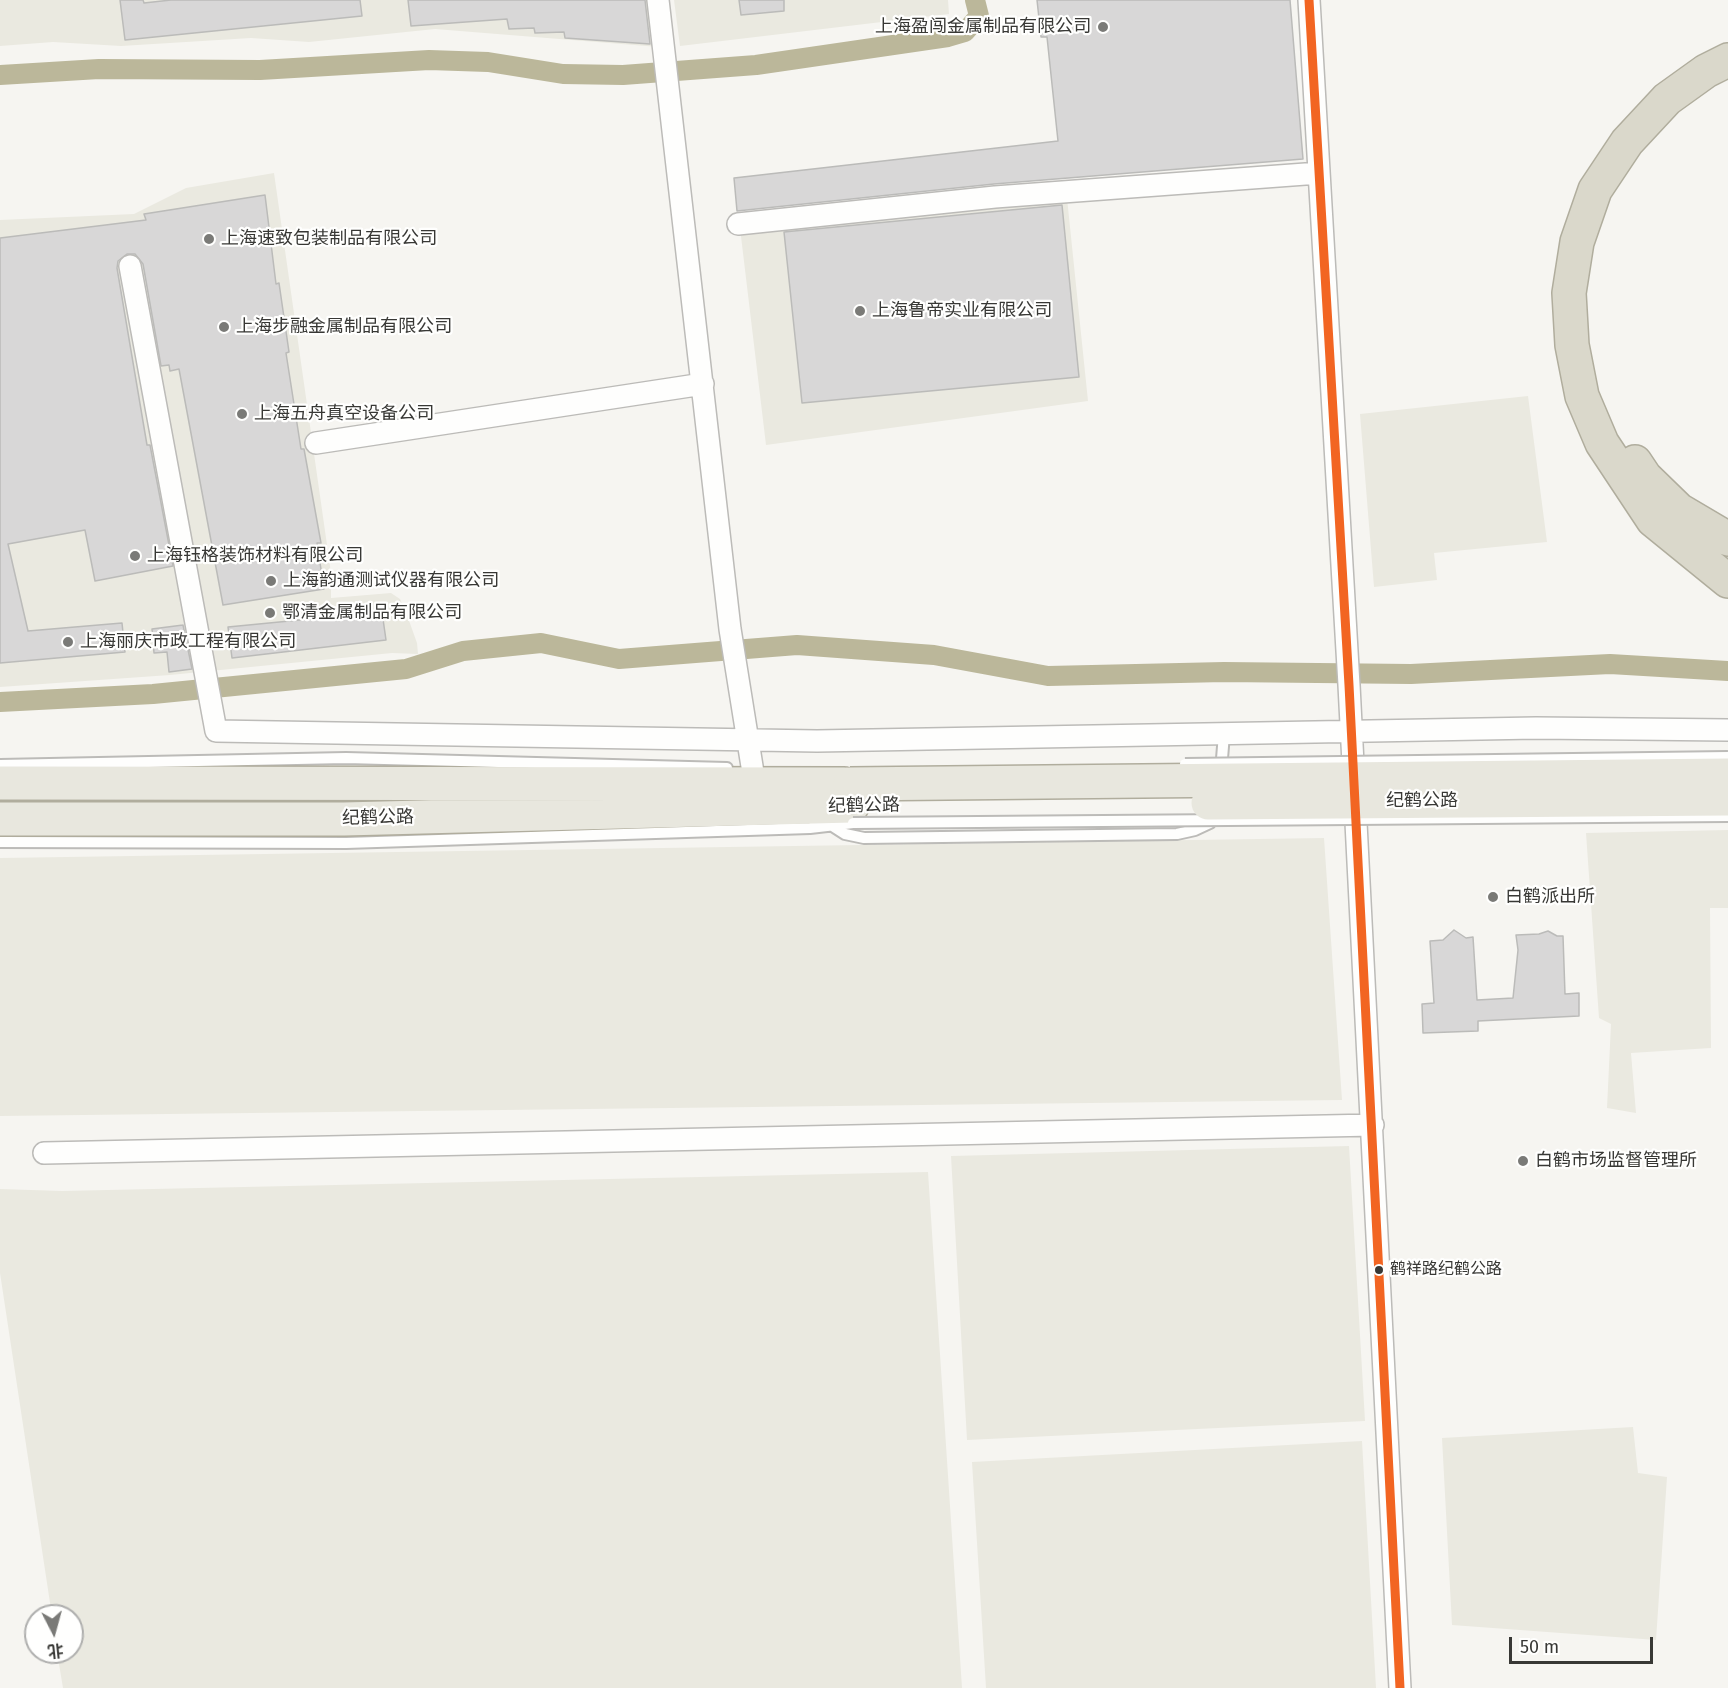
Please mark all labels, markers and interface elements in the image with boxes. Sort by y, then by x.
place label: 上海盈闯金属制品有限公司 [875,16,1091,38]
marker: 上海盈闯金属制品有限公司 [1096,20,1110,34]
place label: 上海速致包装制品有限公司 [221,228,437,250]
marker: 上海速致包装制品有限公司 [202,232,216,246]
place label: 上海鲁帝实业有限公司 [872,300,1052,322]
marker: 上海鲁帝实业有限公司 [853,304,867,318]
place label: 上海步融金属制品有限公司 [236,316,452,338]
marker: 上海步融金属制品有限公司 [217,320,231,334]
place label: 上海五舟真空设备公司 [254,403,434,425]
marker: 上海五舟真空设备公司 [235,407,249,421]
place label: 上海钰格装饰材料有限公司 [147,545,363,567]
marker: 上海钰格装饰材料有限公司 [128,549,142,563]
place label: 上海韵通测试仪器有限公司 [283,570,499,592]
marker: 上海韵通测试仪器有限公司 [264,574,278,588]
place label: 鄂清金属制品有限公司 [282,602,462,624]
marker: 鄂清金属制品有限公司 [263,606,277,620]
place label: 上海丽庆市政工程有限公司 [80,631,296,653]
marker: 上海丽庆市政工程有限公司 [61,635,75,649]
street label: 纪鹤公路 [1386,790,1458,812]
street label: 纪鹤公路 [828,795,900,817]
street label: 纪鹤公路 [342,807,414,829]
place label: 白鹤派出所 [1505,886,1595,908]
marker: 白鹤派出所 [1486,890,1500,904]
place label: 白鹤市场监督管理所 [1535,1150,1697,1172]
marker: 白鹤市场监督管理所 [1516,1154,1530,1168]
place label: 鹤祥路纪鹤公路 [1390,1260,1502,1280]
marker: 鹤祥路纪鹤公路 [1373,1264,1385,1276]
north arrow [24,1604,84,1664]
scale bar [1512,1625,1656,1663]
text: 50 m [1520,1636,1559,1658]
text: 北 [47,1640,65,1661]

